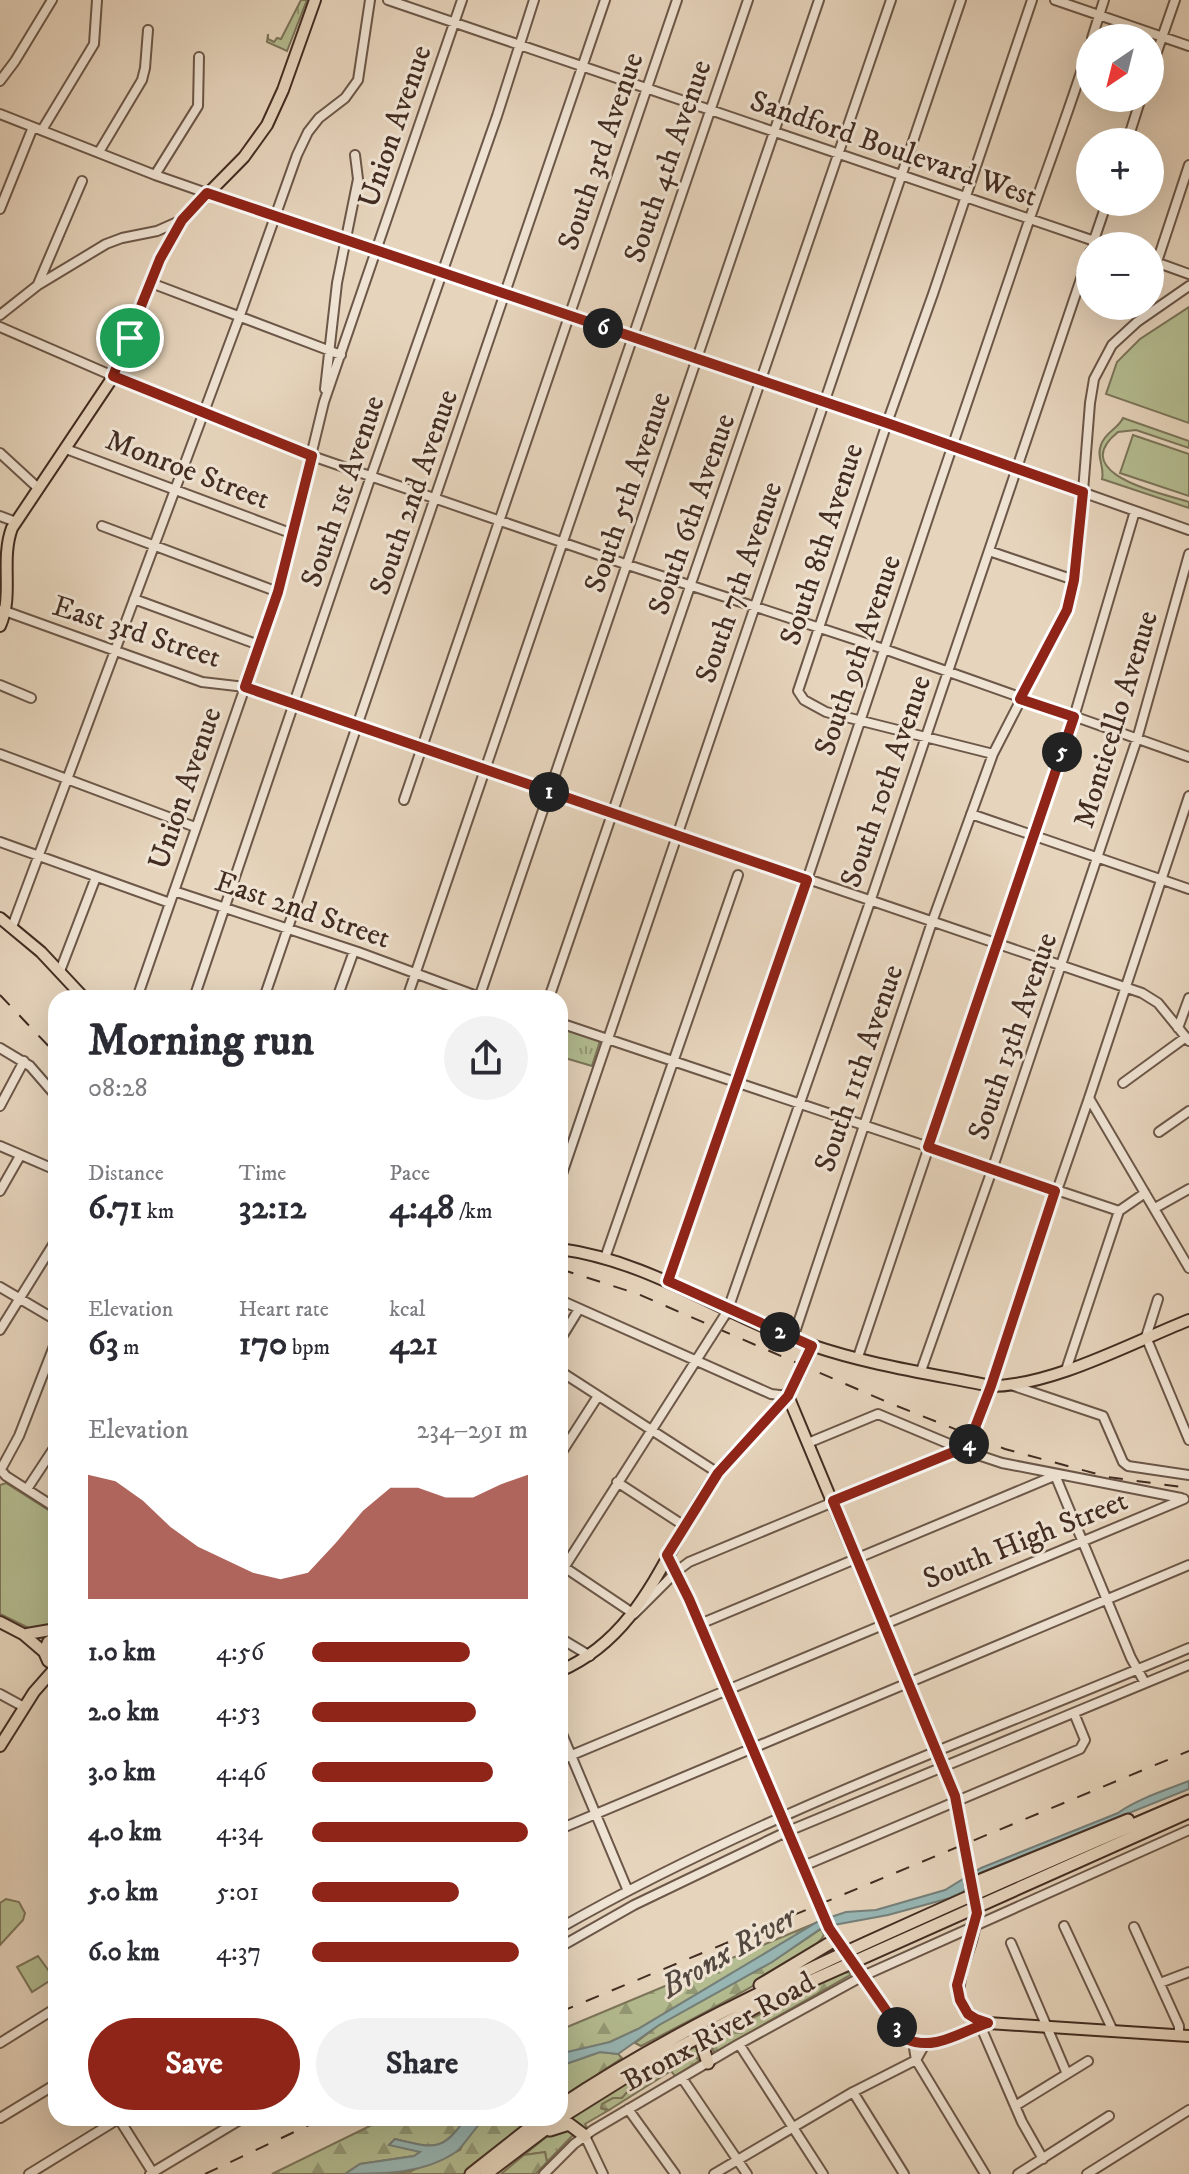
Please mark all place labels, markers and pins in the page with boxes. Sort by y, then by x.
pin [96,304,164,372]
pin: 6 [583,308,623,348]
pin: 5 [1042,732,1082,772]
pin: 1 [529,772,569,812]
pin: 2 [760,1312,800,1352]
pin: 4 [949,1424,989,1464]
pin: 3 [877,2007,917,2047]

